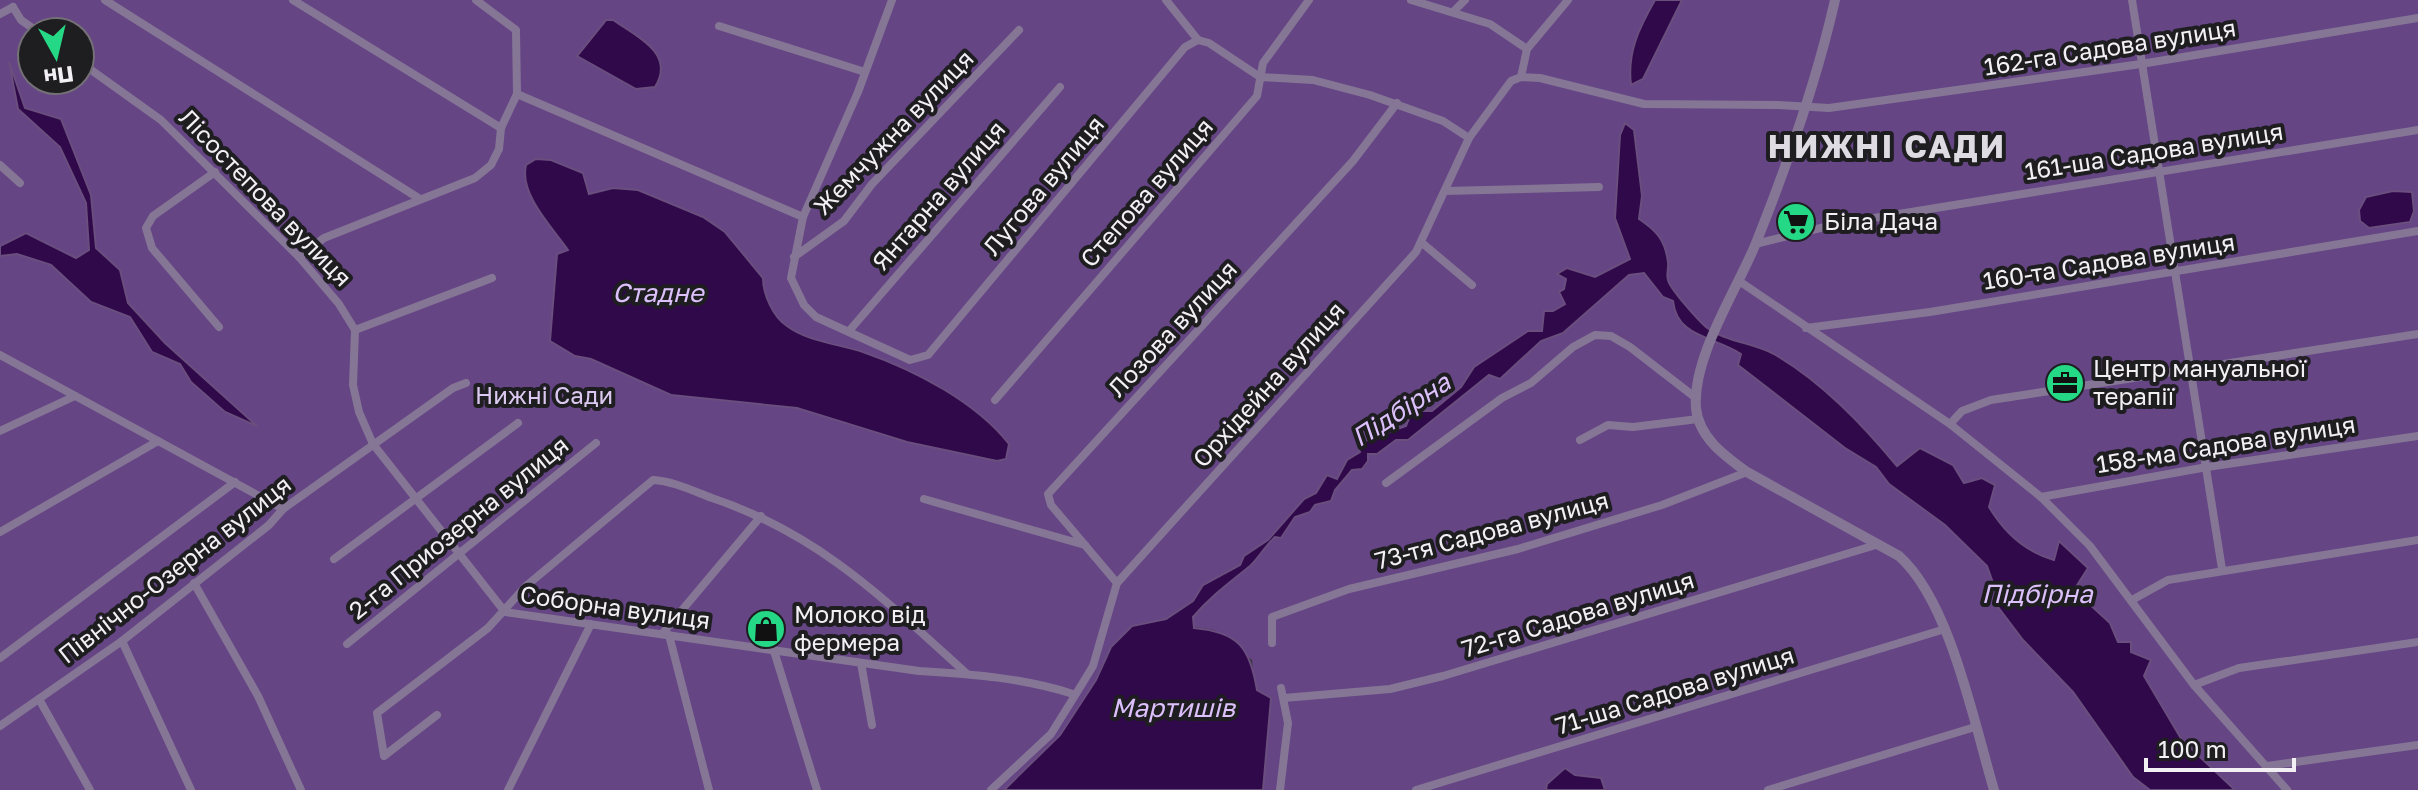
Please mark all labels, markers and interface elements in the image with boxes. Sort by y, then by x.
street label: 162-га Садова вулиця [1982,12,2238,81]
north arrow [16,16,96,96]
street label: Жемчужна вулиця [807,44,979,220]
text: Пн [42,61,76,92]
street label: Лісостепова вулиця [174,102,358,292]
street label: Лугова вулиця [976,110,1109,260]
street label: Степова вулиця [1074,112,1218,272]
street label: Янтарна вулиця [865,114,1011,276]
street label: 161-ша Садова вулиця [2022,116,2285,185]
district label: НИЖНІ САДИ [1768,127,2006,165]
supermarket icon: Біла Дача [1775,201,1817,243]
place label: Біла Дача [1824,206,1938,235]
street label: 160-та Садова вулиця [1981,226,2237,295]
street label: Лозова вулиця [1102,254,1242,402]
water label: Стадне [612,277,706,308]
street label: Орхідейна вулиця [1186,295,1350,473]
place label: Центр мануальної терапії [2093,353,2308,410]
office icon: Центр мануальної терапії [2044,362,2086,404]
water label: Підбірна [1346,366,1457,453]
park label: Нижні Сади [475,380,613,409]
street label: 158-ма Садова вулиця [2094,409,2357,478]
street label: 2-га Приозерна вулиця [342,429,574,624]
street label: Північно-Озерна вулиця [52,469,296,669]
street label: 73-тя Садова вулиця [1372,484,1612,575]
street label: 72-га Садова вулиця [1458,564,1697,663]
water label: Підбірна [1981,578,2094,609]
street label: Соборна вулиця [518,579,712,634]
place label: Молоко від фермера [794,599,925,656]
shop icon: Молоко від фермера [745,608,787,650]
street label: 71-ша Садова вулиця [1552,639,1797,740]
water label: Мартишів [1111,692,1236,723]
scale bar [2146,722,2294,772]
text: 100 m [2158,734,2227,763]

